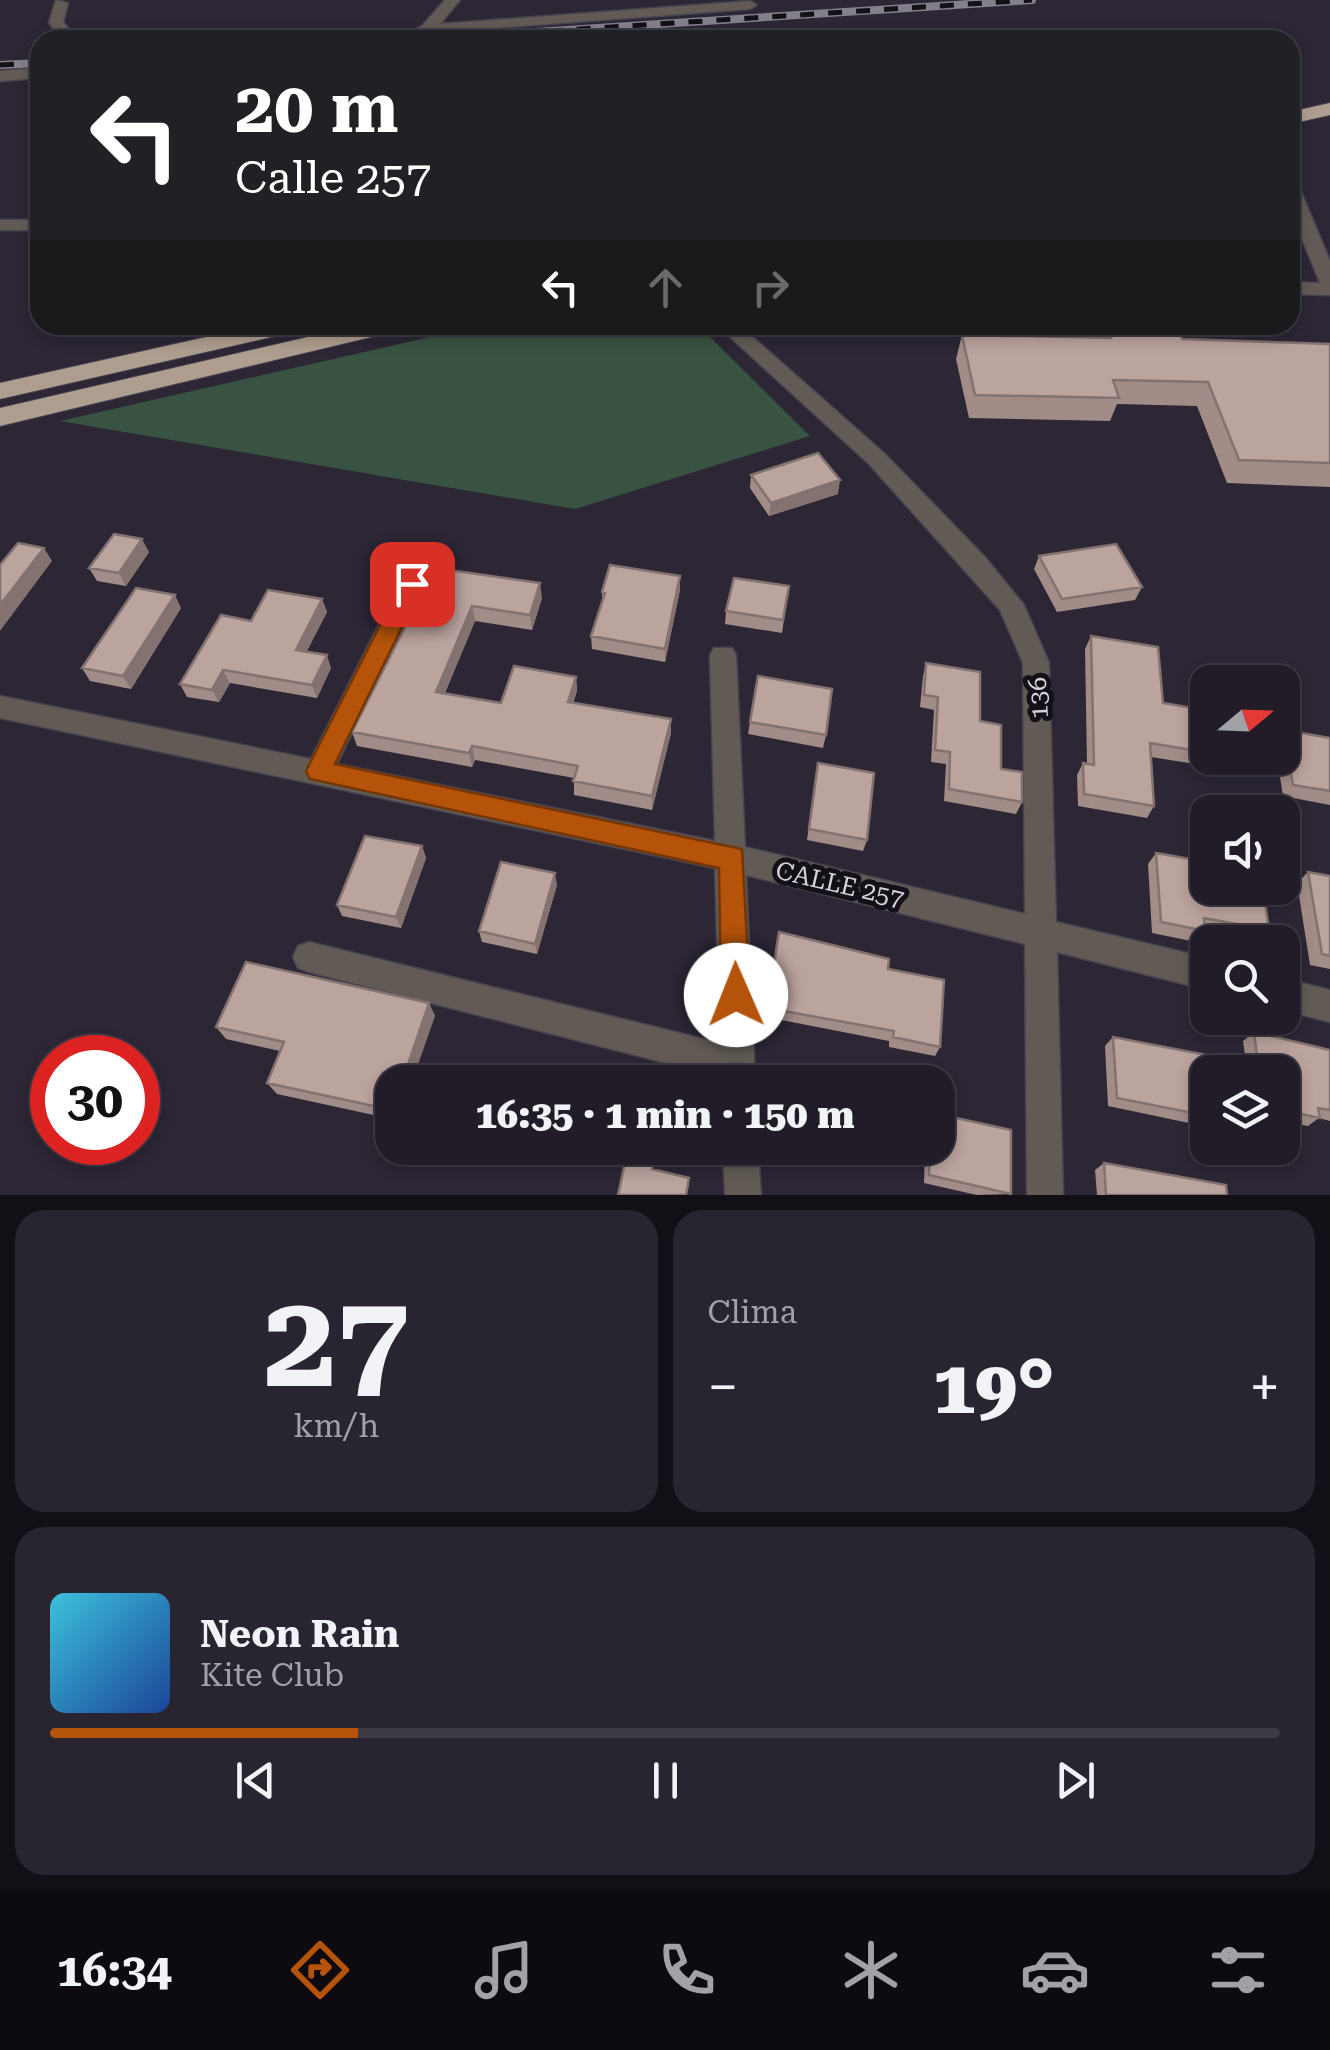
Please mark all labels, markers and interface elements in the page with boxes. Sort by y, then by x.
text: 20 m [235,67,399,149]
icon: left [70,70,200,200]
text: Calle 257 [235,151,431,204]
icon: left [533,260,588,315]
icon: ahead [638,260,693,315]
icon: right [743,260,798,315]
pin [370,542,455,627]
icon: arrive [385,557,440,612]
north arrow [1190,665,1300,775]
map controls [1190,665,1300,1165]
street label: 136 [1023,676,1054,720]
button: sound [1190,795,1300,905]
street label: CALLE 257 [773,856,907,913]
button: search [1190,925,1300,1035]
position arrow [684,943,788,1047]
speed limit sign: 30 [30,1035,160,1165]
button: layers [1190,1055,1300,1165]
text: 16:35 · 1 min · 150 m [475,1093,855,1137]
text: 27 [263,1265,409,1418]
text: Clima [708,1293,797,1331]
text: 19° [933,1343,1055,1431]
text: − [708,1355,738,1419]
text: + [1249,1355,1280,1419]
text: km/h [293,1407,379,1445]
text: Neon Rain [200,1612,399,1656]
text: Kite Club [200,1656,344,1694]
icon: previous [228,1753,283,1808]
icon: pause [638,1753,693,1808]
icon: next [1048,1753,1103,1808]
icon: directions [285,1935,355,2005]
icon: music [469,1935,539,2005]
icon: phone [652,1935,722,2005]
icon: climate [836,1935,906,2005]
icon: car [1020,1935,1090,2005]
icon: filters [1203,1935,1273,2005]
text: 16:34 [57,1944,172,1997]

